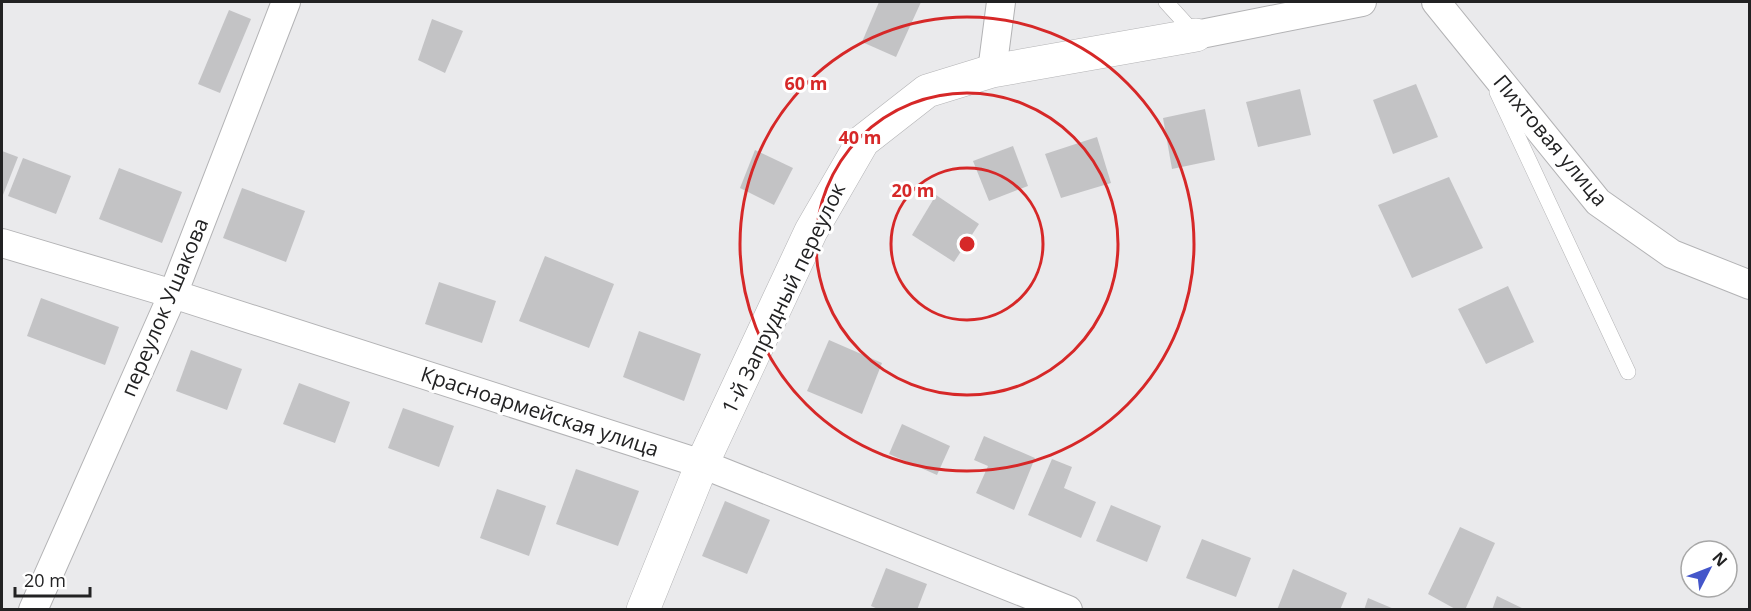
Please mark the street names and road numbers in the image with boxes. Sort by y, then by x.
street label: Пихтовая улица [1488,68,1614,212]
street label: 1-й Запрудный переулок [715,178,851,418]
street label: переулок Ушакова [114,213,214,401]
street label: Красноармейская улица [417,359,663,463]

